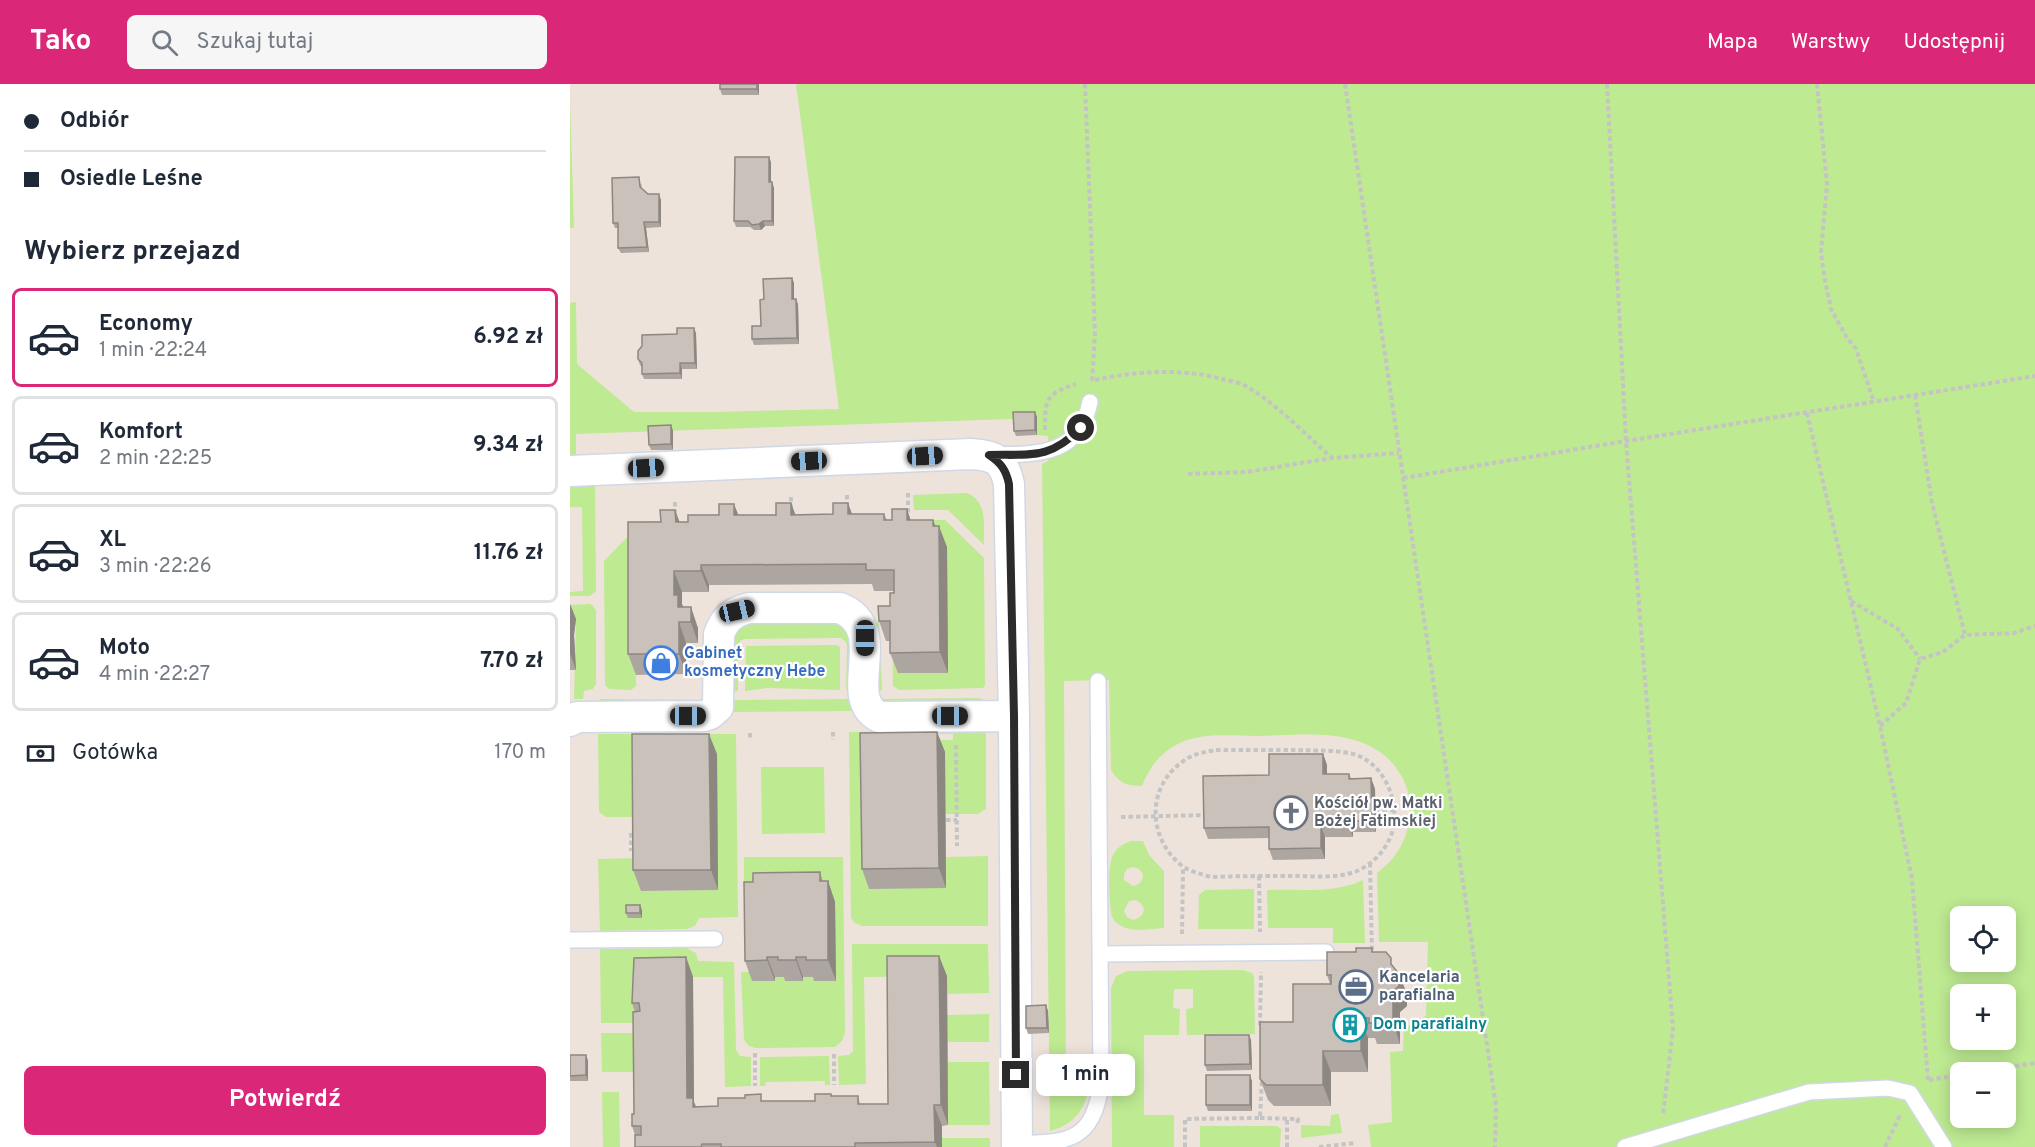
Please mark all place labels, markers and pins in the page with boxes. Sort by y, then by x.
place label: Gabinet kosmetyczny Hebe [684,644,826,682]
shop icon: Gabinet kosmetyczny Hebe [643,645,679,681]
place label: Kościół pw. Matki Bożej Fatimskiej [1314,794,1443,832]
church icon: Kościół pw. Matki Bożej Fatimskiej [1273,795,1309,831]
place label: Kancelaria parafialna [1379,968,1460,1006]
office icon: Kancelaria parafialna [1338,969,1374,1005]
building icon: Dom parafialny [1332,1007,1368,1043]
place label: Dom parafialny [1373,1015,1487,1035]

